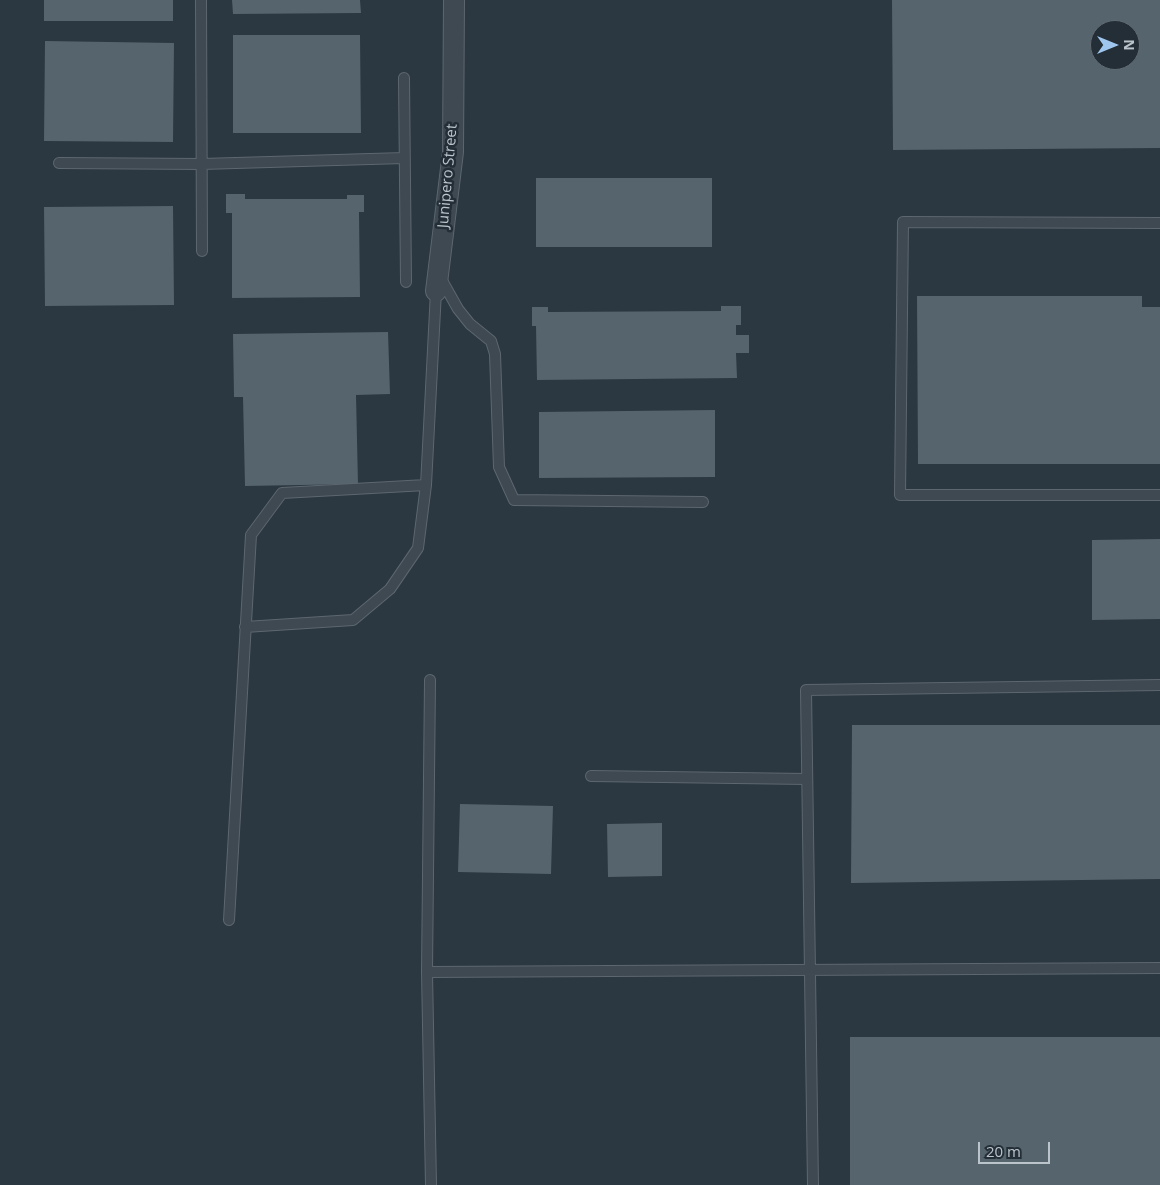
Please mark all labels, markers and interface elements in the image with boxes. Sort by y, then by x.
north arrow [1090,20,1140,70]
text: N [1120,39,1139,51]
street label: Junipero Street [434,123,462,229]
scale bar [980,1132,1052,1164]
text: 20 m [986,1141,1021,1161]

